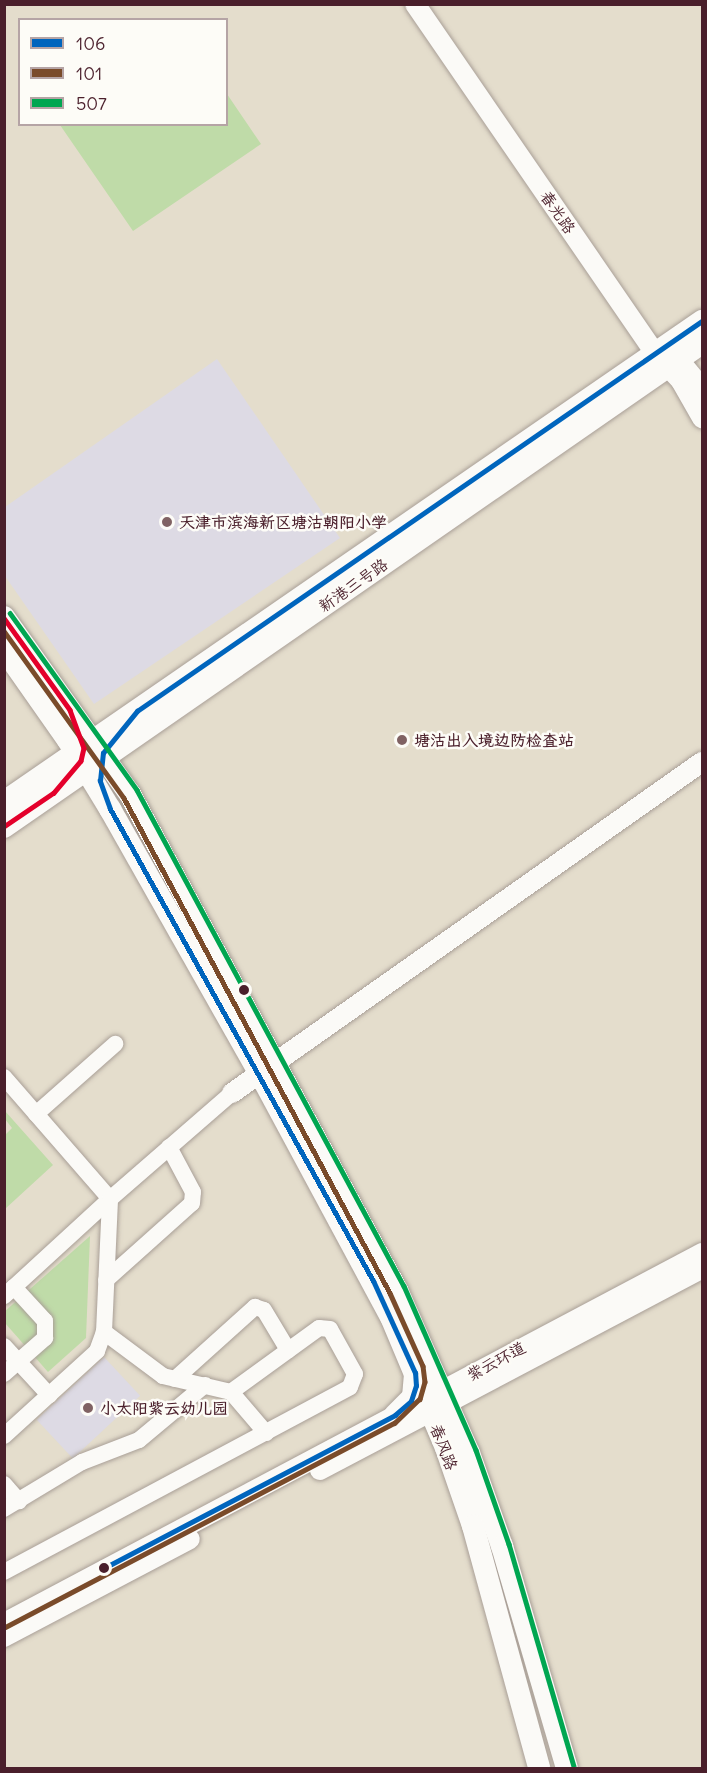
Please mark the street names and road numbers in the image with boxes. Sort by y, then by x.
street label: 春光路 [536,187,580,237]
street label: 新港三号路 [315,554,391,616]
street label: 紫云环道 [463,1338,529,1384]
street label: 春风路 [426,1421,462,1473]

